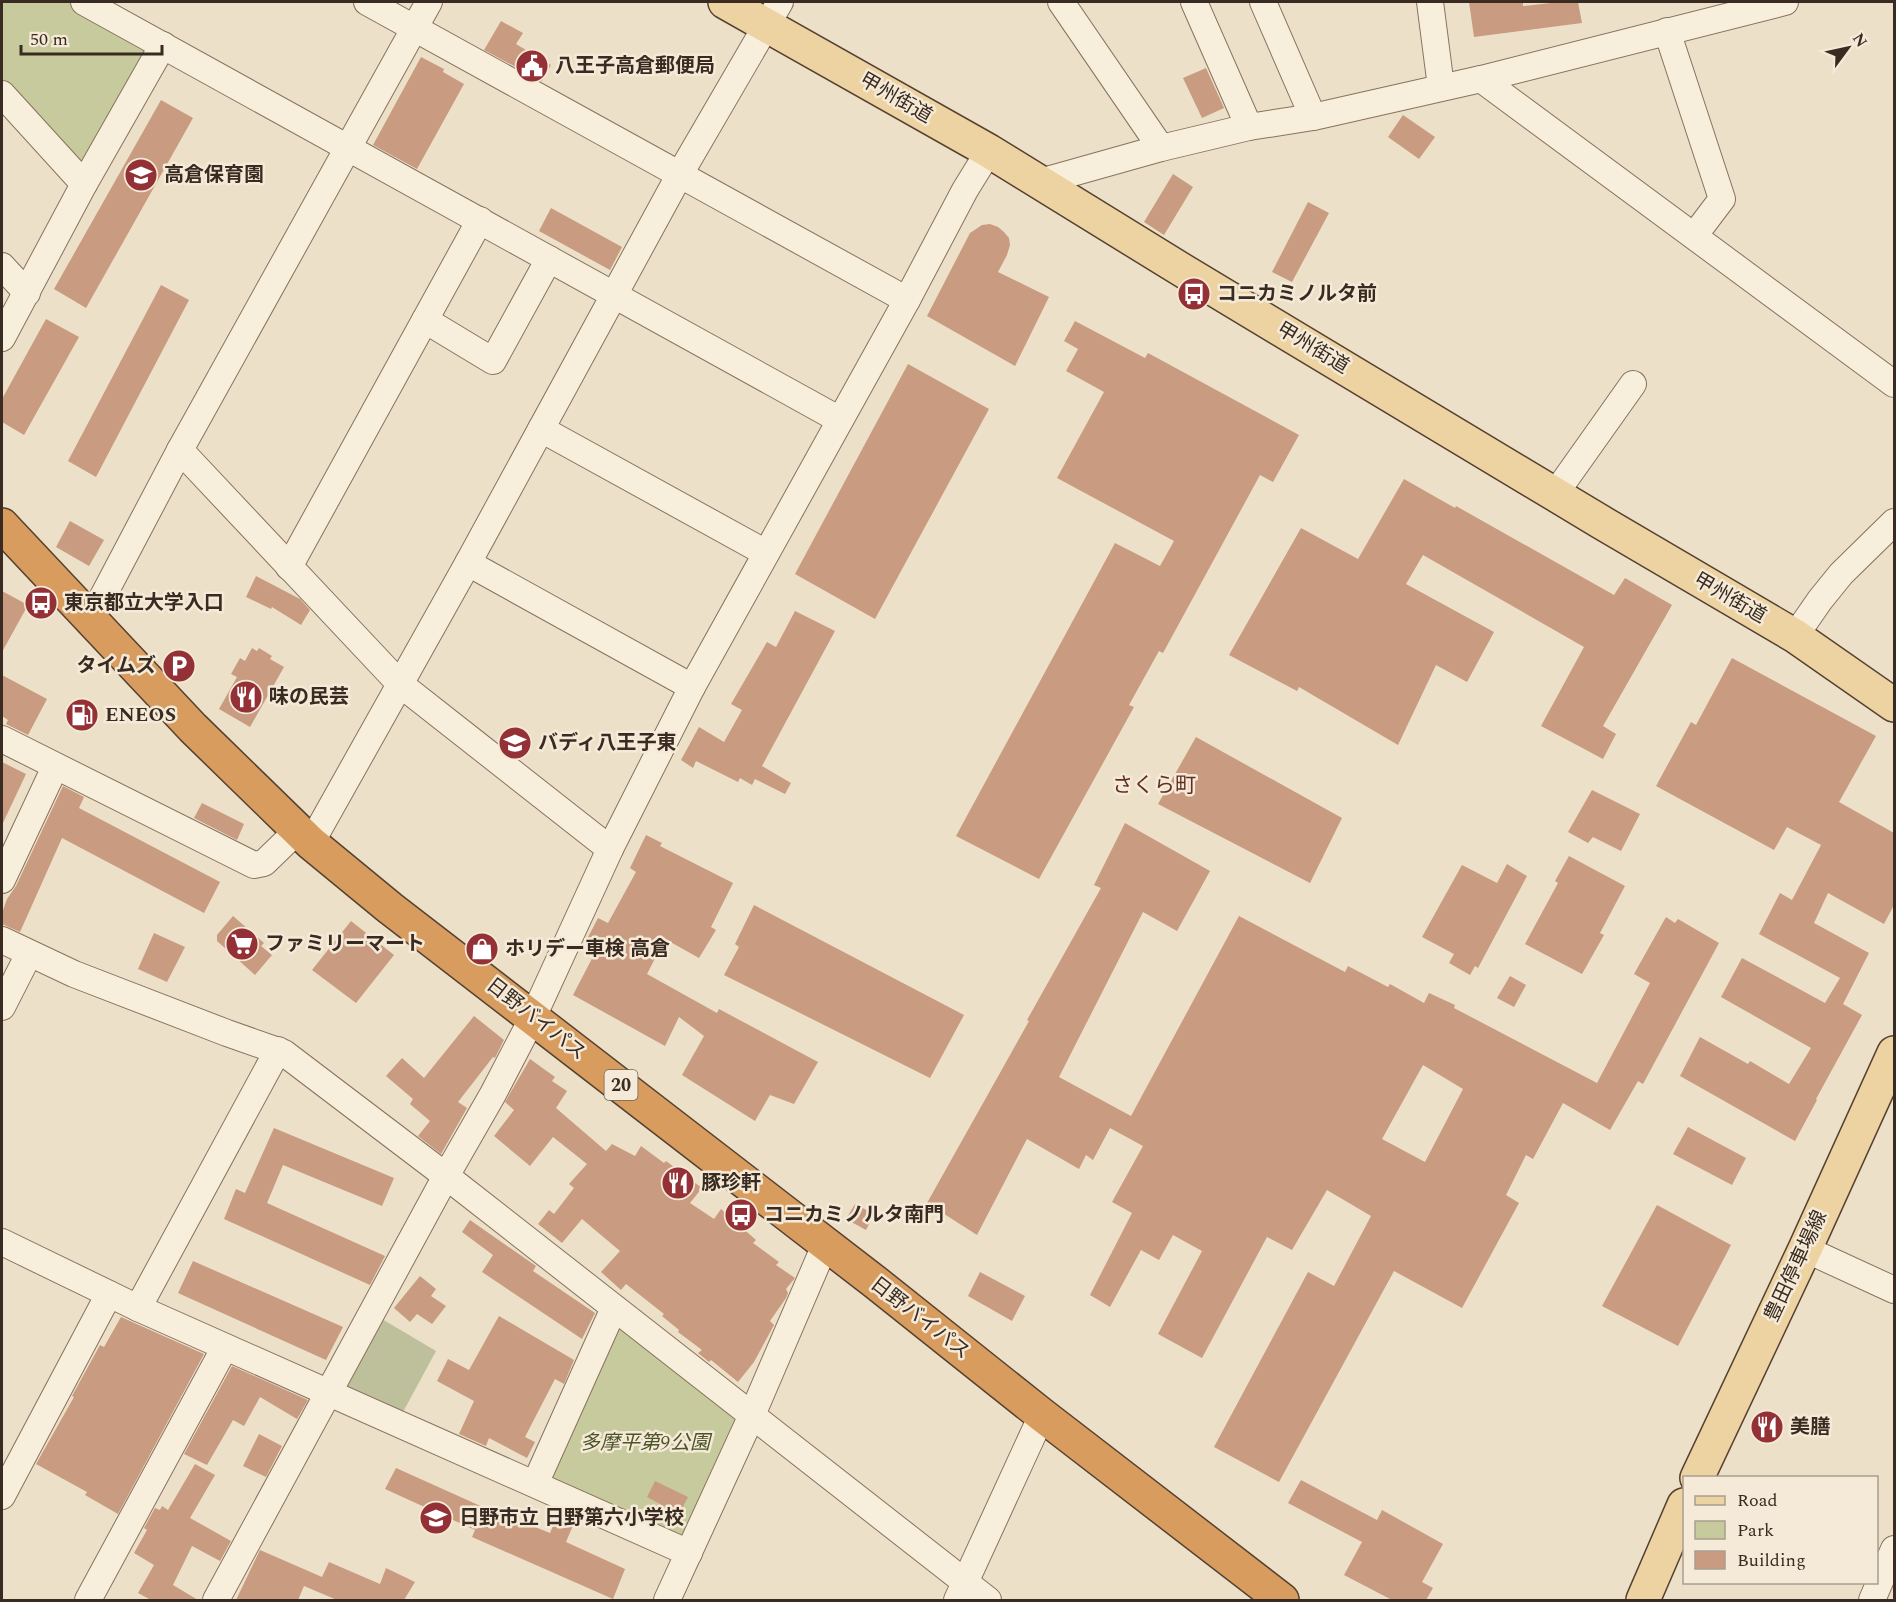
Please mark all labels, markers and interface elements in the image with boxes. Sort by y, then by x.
scale bar [21,18,162,56]
north arrow [1818,18,1878,78]
text: 50 m [30,26,68,53]
text: N [1846,28,1873,52]
public building icon: 八王子高倉郵便局 [514,48,550,84]
place label: 八王子高倉郵便局 [555,51,715,81]
street label: 甲州街道 [854,65,938,131]
school or university icon: 高倉保育園 [123,157,159,193]
place label: 高倉保育園 [164,160,264,190]
bus stop icon: コニカミノルタ前 [1176,276,1212,312]
place label: コニカミノルタ前 [1217,279,1377,309]
street label: 甲州街道 [1271,315,1355,381]
street label: 甲州街道 [1688,565,1772,631]
bus stop icon: 東京都立大学入口 [23,585,59,621]
place label: 東京都立大学入口 [64,588,224,618]
parking icon: タイムズ [161,648,197,684]
place label: タイムズ [76,651,156,681]
restaurant icon: 味の民芸 [228,679,264,715]
place label: 味の民芸 [269,682,349,712]
fuel station icon: ENEOS [64,697,100,733]
place label: ENEOS [105,700,176,730]
school or university icon: バディ八王子東 [497,725,533,761]
place label: バディ八王子東 [538,728,677,758]
district label: さくら町 [1112,770,1196,802]
supermarket icon: ファミリーマート [224,926,260,962]
place label: ファミリーマート [265,929,425,959]
shop icon: ホリデー車検 高倉 [464,931,500,967]
place label: ホリデー車検 高倉 [505,934,670,964]
street label: 日野バイパス [480,970,592,1068]
road number: 20 [604,1070,638,1100]
restaurant icon: 豚珍軒 [660,1165,696,1201]
place label: 豚珍軒 [701,1168,761,1198]
bus stop icon: コニカミノルタ南門 [723,1197,759,1233]
place label: コニカミノルタ南門 [764,1200,944,1230]
street label: 豊田停車場線 [1757,1205,1835,1327]
street label: 日野バイパス [864,1269,976,1367]
restaurant icon: 美膳 [1749,1409,1785,1445]
place label: 美膳 [1790,1412,1830,1442]
park label: 多摩平第9公園 [580,1428,713,1458]
legend [1683,1476,1878,1584]
text: Road [1737,1487,1778,1514]
school or university icon: 日野市立 日野第六小学校 [418,1500,454,1536]
place label: 日野市立 日野第六小学校 [459,1503,684,1533]
text: Park [1737,1517,1774,1544]
text: Building [1737,1547,1806,1574]

